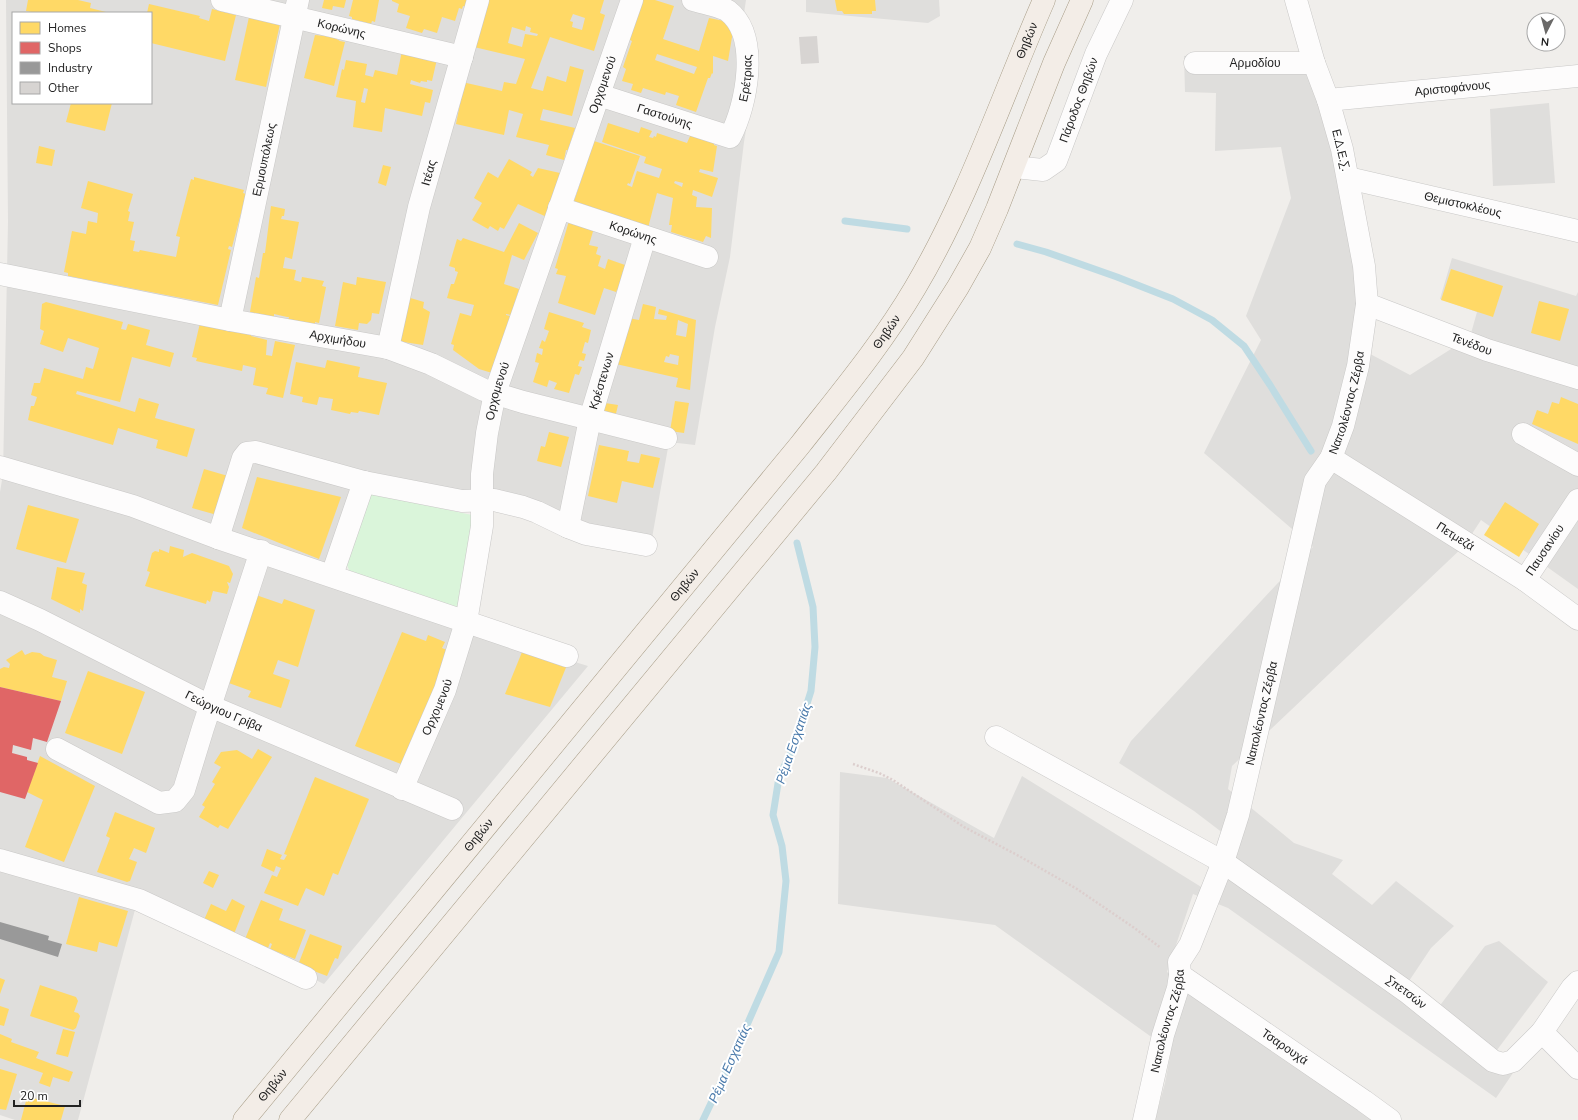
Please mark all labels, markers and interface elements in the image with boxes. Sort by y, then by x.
legend [12,12,152,104]
north arrow [1526,12,1566,52]
street label: Κορώνης [316,15,368,42]
text: Homes [48,20,86,36]
street label: Θηβών [1012,20,1042,61]
text: N [1540,34,1550,49]
text: Shops [48,40,82,56]
street label: Ορχομενού [585,54,620,116]
street label: Ερέτριας [735,54,756,103]
street label: Πάροδος Θηβών [1056,55,1102,145]
street label: Αρμοδίου [1230,55,1280,71]
text: Industry [48,60,93,76]
street label: Αριστοφάνους [1414,76,1491,100]
text: Other [48,80,80,96]
street label: Γαστούνης [635,100,695,132]
street label: Ερμουπόλεως [248,121,280,198]
street label: Ε.Δ.Ε.Σ. [1328,127,1354,173]
street label: Ιτέας [417,158,440,188]
street label: Θεμιστοκλέους [1423,188,1504,221]
street label: Κορώνης [607,217,659,248]
street label: Θηβών [869,312,904,352]
street label: Αρχιμήδου [308,326,367,352]
street label: Τενέδου [1449,329,1494,359]
street label: Κρέστενων [585,350,618,412]
street label: Ναπολέοντος Ζέρβα [1325,350,1368,457]
street label: Ορχομενού [482,360,513,422]
street label: Πετμεζά [1433,518,1478,554]
street label: Παυσανίου [1522,521,1568,579]
street label: Θηβών [666,565,703,605]
street label: Ναπολέοντος Ζέρβα [1242,659,1281,767]
street label: Ορχομενού [418,677,456,738]
street label: Γεώργιου Γρίβα [182,687,265,735]
water label: Ρέμα Εσχατιάς [772,700,816,786]
street label: Θηβών [460,815,497,855]
street label: Ναπολέοντος Ζέρβα [1147,969,1188,1074]
street label: Σπετσών [1383,972,1430,1013]
water label: Ρέμα Εσχατιάς [704,1020,756,1106]
street label: Τσαρουχά [1258,1025,1311,1068]
street label: Θηβών [254,1065,291,1105]
scale bar [14,1082,80,1108]
text: 20 m [20,1088,48,1104]

